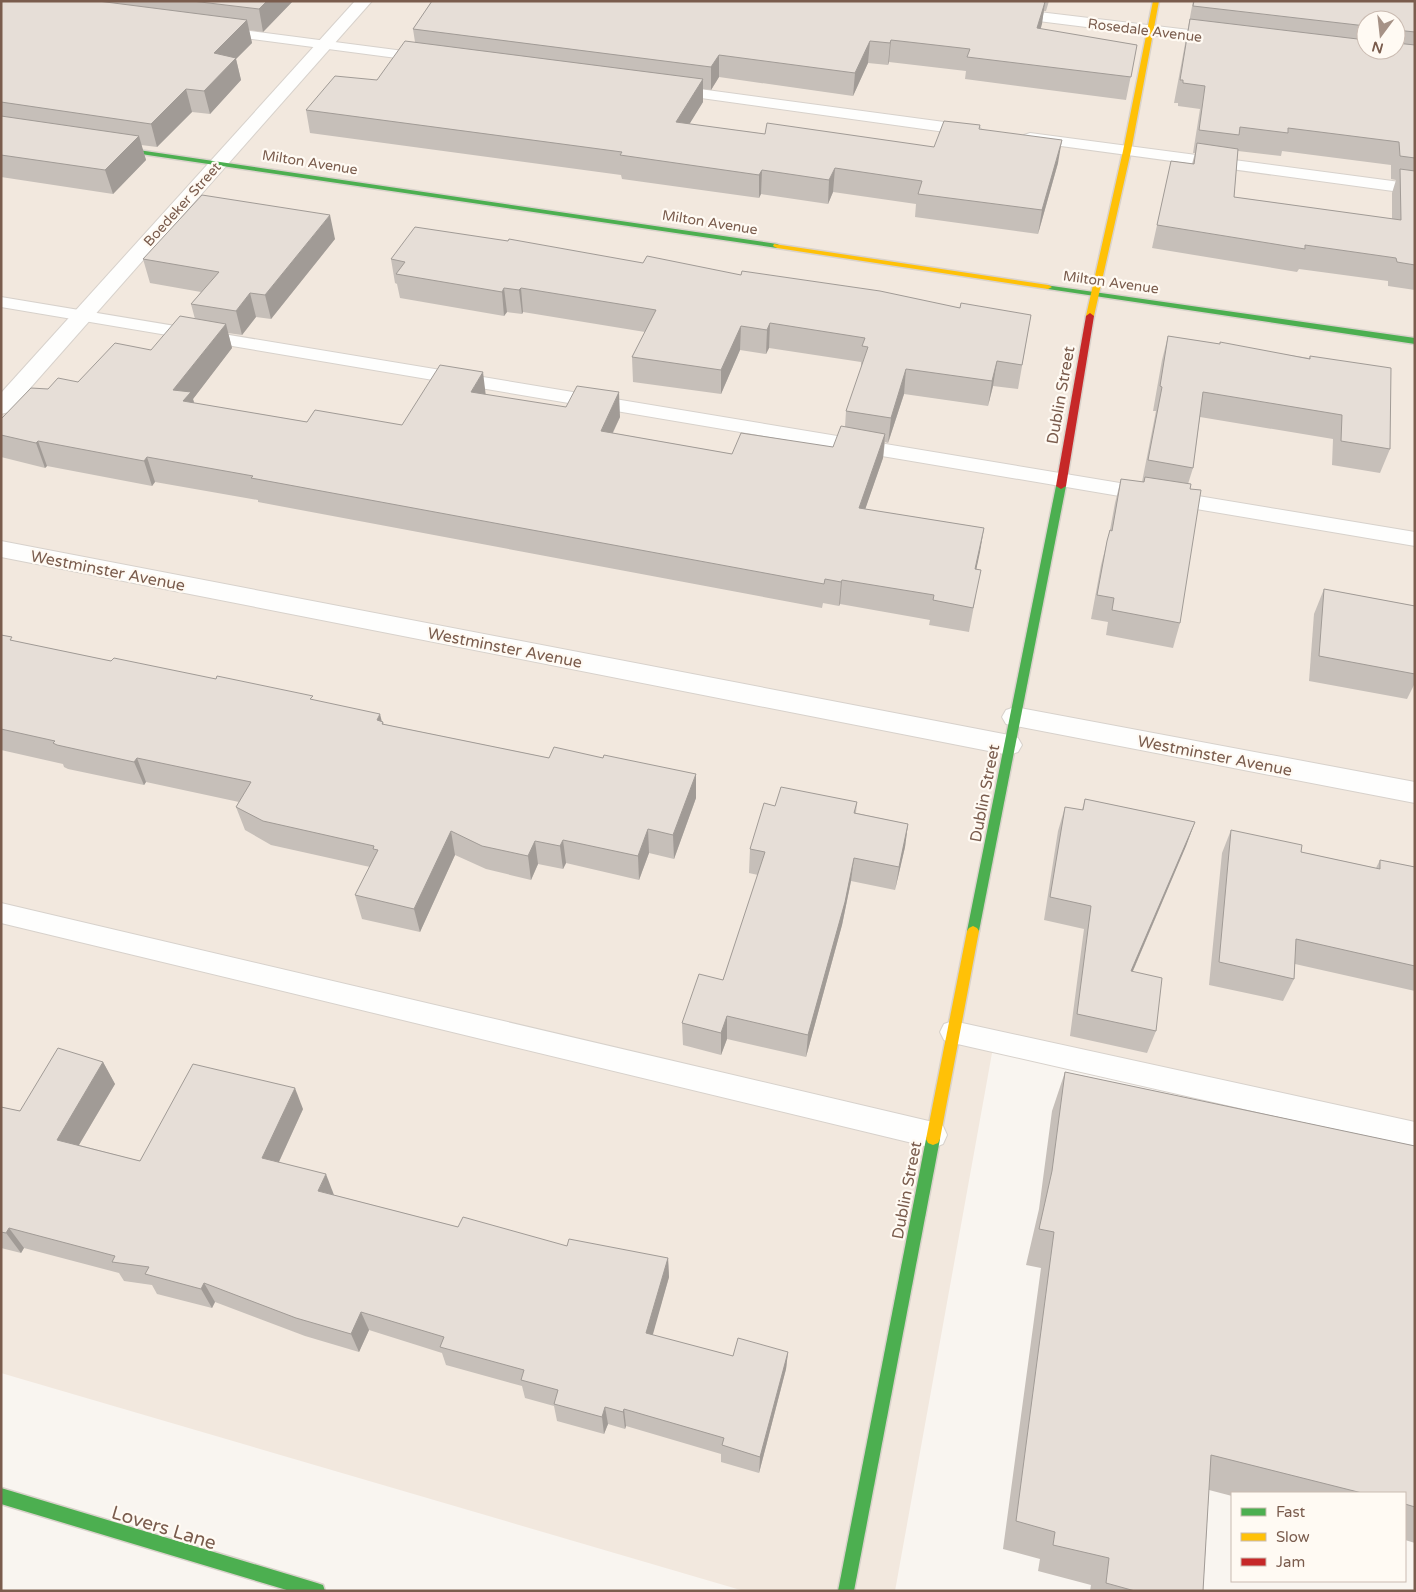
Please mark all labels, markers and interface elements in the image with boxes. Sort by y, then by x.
north arrow [1356,10,1406,60]
street label: Rosedale Avenue [1087,15,1203,46]
text: N [1370,37,1385,57]
street label: Milton Avenue [261,147,359,178]
street label: Boedeker Street [140,158,225,250]
street label: Milton Avenue [661,207,759,238]
street label: Milton Avenue [1062,267,1160,298]
street label: Dublin Street [1043,345,1079,446]
street label: Westminster Avenue [29,546,187,596]
street label: Westminster Avenue [426,623,584,673]
street label: Westminster Avenue [1136,731,1294,781]
street label: Dublin Street [966,743,1004,844]
street label: Dublin Street [888,1140,926,1241]
legend [1231,1492,1406,1582]
street label: Lovers Lane [109,1502,219,1554]
text: Fast [1276,1503,1306,1521]
text: Slow [1276,1528,1310,1546]
text: Jam [1276,1553,1305,1571]

